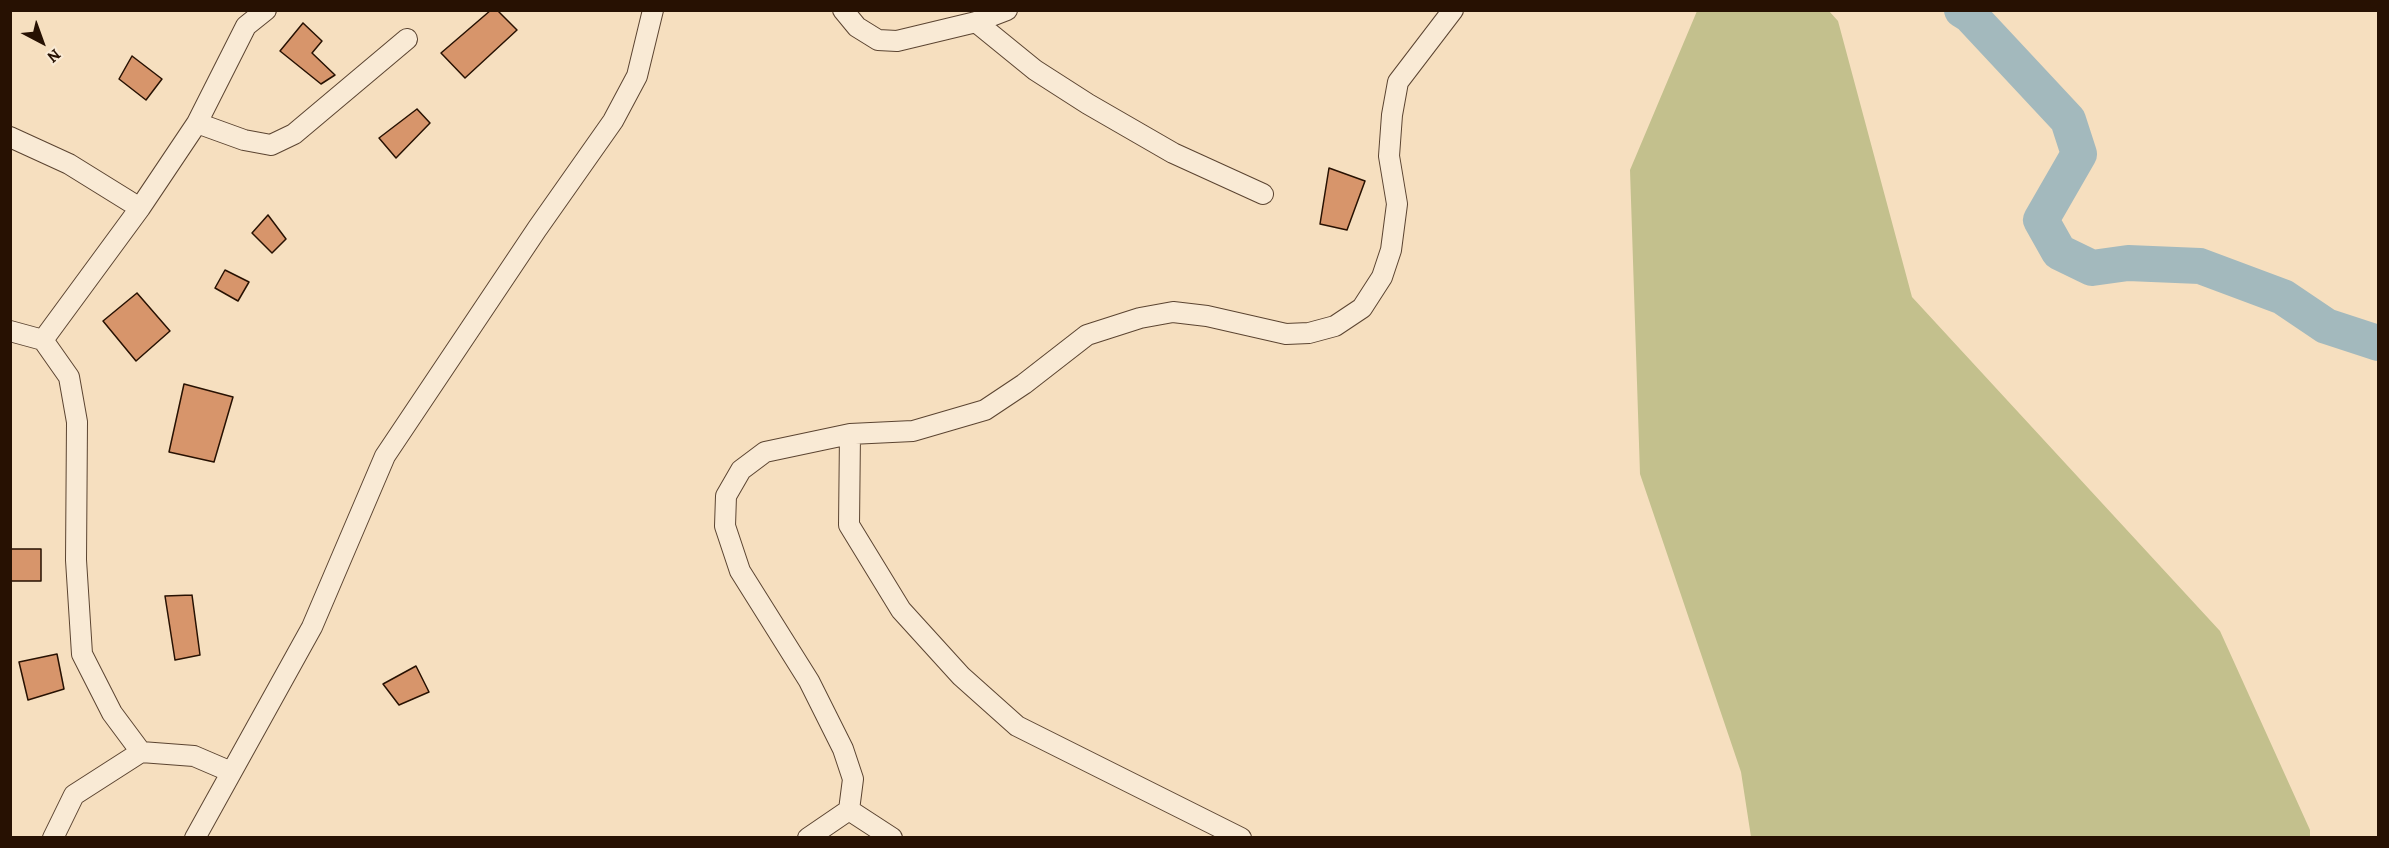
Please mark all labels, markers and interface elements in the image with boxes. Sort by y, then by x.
north arrow [12,12,72,72]
text: N [42,43,65,68]

